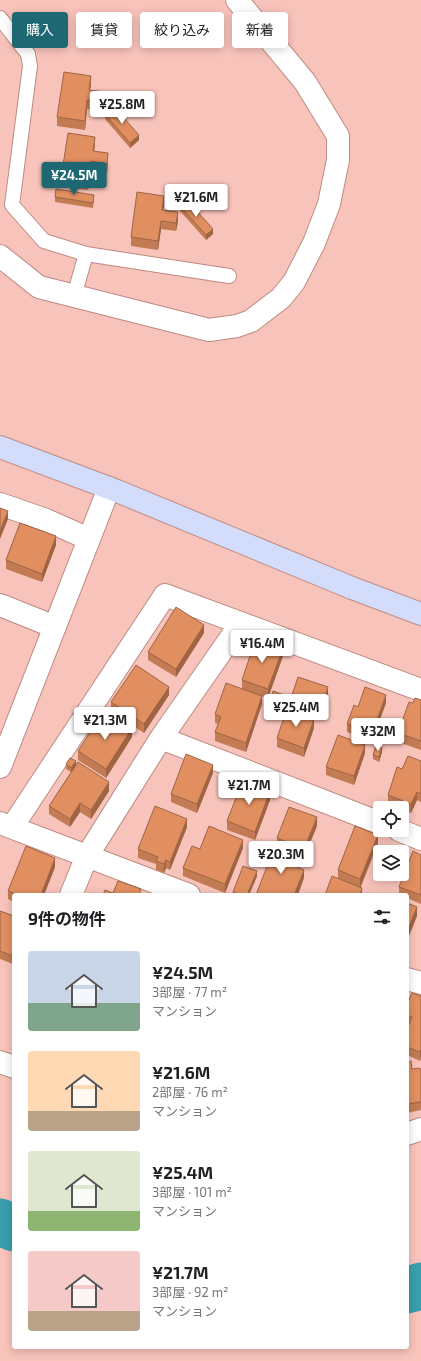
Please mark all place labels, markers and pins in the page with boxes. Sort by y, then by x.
pin: ¥25.8M [89,91,155,125]
pin: ¥24.5M [41,162,107,196]
pin: ¥21.6M [163,184,229,218]
pin: ¥16.4M [229,630,295,664]
pin: ¥25.4M [263,694,329,728]
pin: ¥21.3M [72,707,138,741]
pin: ¥32M [354,718,402,752]
pin: ¥21.7M [216,772,282,806]
pin: ¥20.3M [248,841,314,875]

